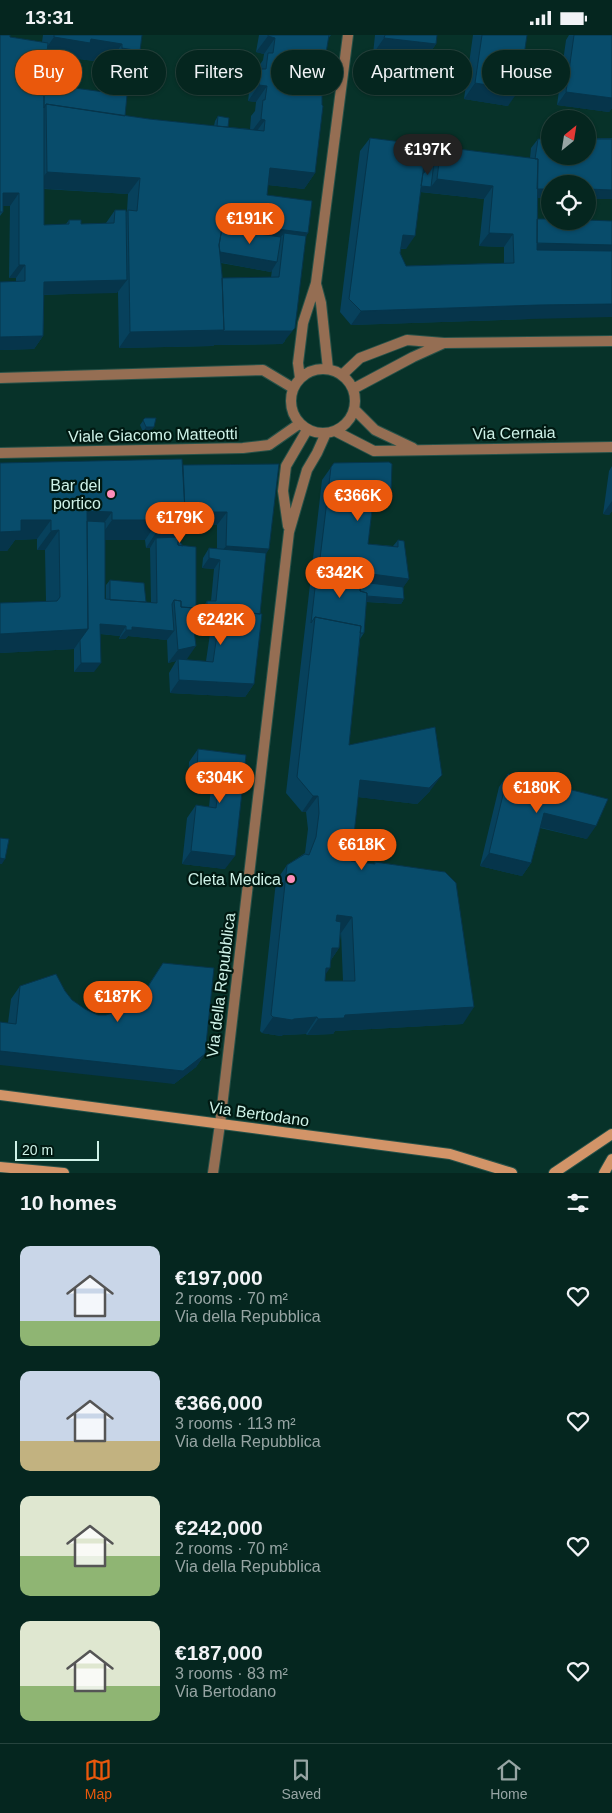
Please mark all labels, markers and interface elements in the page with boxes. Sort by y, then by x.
text: 13:31 [25,7,74,28]
chip: Buy [15,50,82,95]
chip: Rent [92,50,166,95]
chip: Filters [176,50,261,95]
chip: New [271,50,343,95]
chip: Apartment [353,50,472,95]
chip: House [482,50,570,95]
north arrow [541,110,596,165]
map controls [541,110,596,230]
pin: €197K [393,133,463,176]
text: €197K [404,141,452,158]
button: locate [541,175,596,230]
pin: €191K [215,203,285,245]
text: €191K [226,210,274,227]
street label: Via Cernaia [472,424,556,442]
street label: Viale Giacomo Matteotti [68,425,238,445]
place label: Bar del portico [50,477,101,512]
pin: €366K [323,479,393,522]
text: €366K [334,487,382,504]
marker: Bar del portico [105,488,117,500]
pin: €179K [145,501,215,544]
text: €179K [156,509,204,526]
pin: €342K [305,557,375,599]
text: €342K [316,564,364,581]
pin: €242K [186,603,256,646]
text: €242K [197,611,245,628]
pin: €304K [185,761,255,804]
text: €304K [196,769,244,786]
pin: €180K [502,771,572,814]
text: €180K [513,779,561,796]
pin: €618K [327,829,397,871]
text: €618K [338,836,386,853]
place label: Cleta Medica [188,871,281,888]
marker: Cleta Medica [285,873,297,885]
street label: Via della Repubblica [204,912,238,1058]
pin: €187K [83,981,153,1023]
text: €187K [94,988,142,1005]
street label: Via Bertodano [208,1099,310,1129]
scale bar [15,1138,99,1161]
text: 20 m [22,1142,53,1158]
icon: filters [564,1189,592,1217]
text: 10 homes [20,1191,117,1214]
icon: home [60,1266,120,1326]
text: €197,000 [175,1266,263,1289]
icon: heart [564,1282,592,1310]
text: 2 rooms · 70 m² [175,1290,288,1307]
text: Via della Repubblica [175,1308,321,1325]
icon: home [60,1391,120,1451]
text: €366,000 [175,1391,263,1414]
icon: heart [564,1407,592,1435]
text: 3 rooms · 113 m² [175,1415,296,1432]
text: Via della Repubblica [175,1433,321,1450]
icon: home [60,1516,120,1576]
text: €242,000 [175,1516,263,1539]
icon: heart [564,1532,592,1560]
text: 2 rooms · 70 m² [175,1540,288,1557]
text: Via della Repubblica [175,1558,321,1575]
icon: home [60,1641,120,1701]
text: €187,000 [175,1641,263,1664]
icon: heart [564,1657,592,1685]
text: 3 rooms · 83 m² [175,1665,288,1682]
text: Via Bertodano [175,1683,276,1700]
tab: Map [84,1756,112,1802]
tab: Saved [281,1756,321,1802]
tab: Home [490,1756,527,1802]

